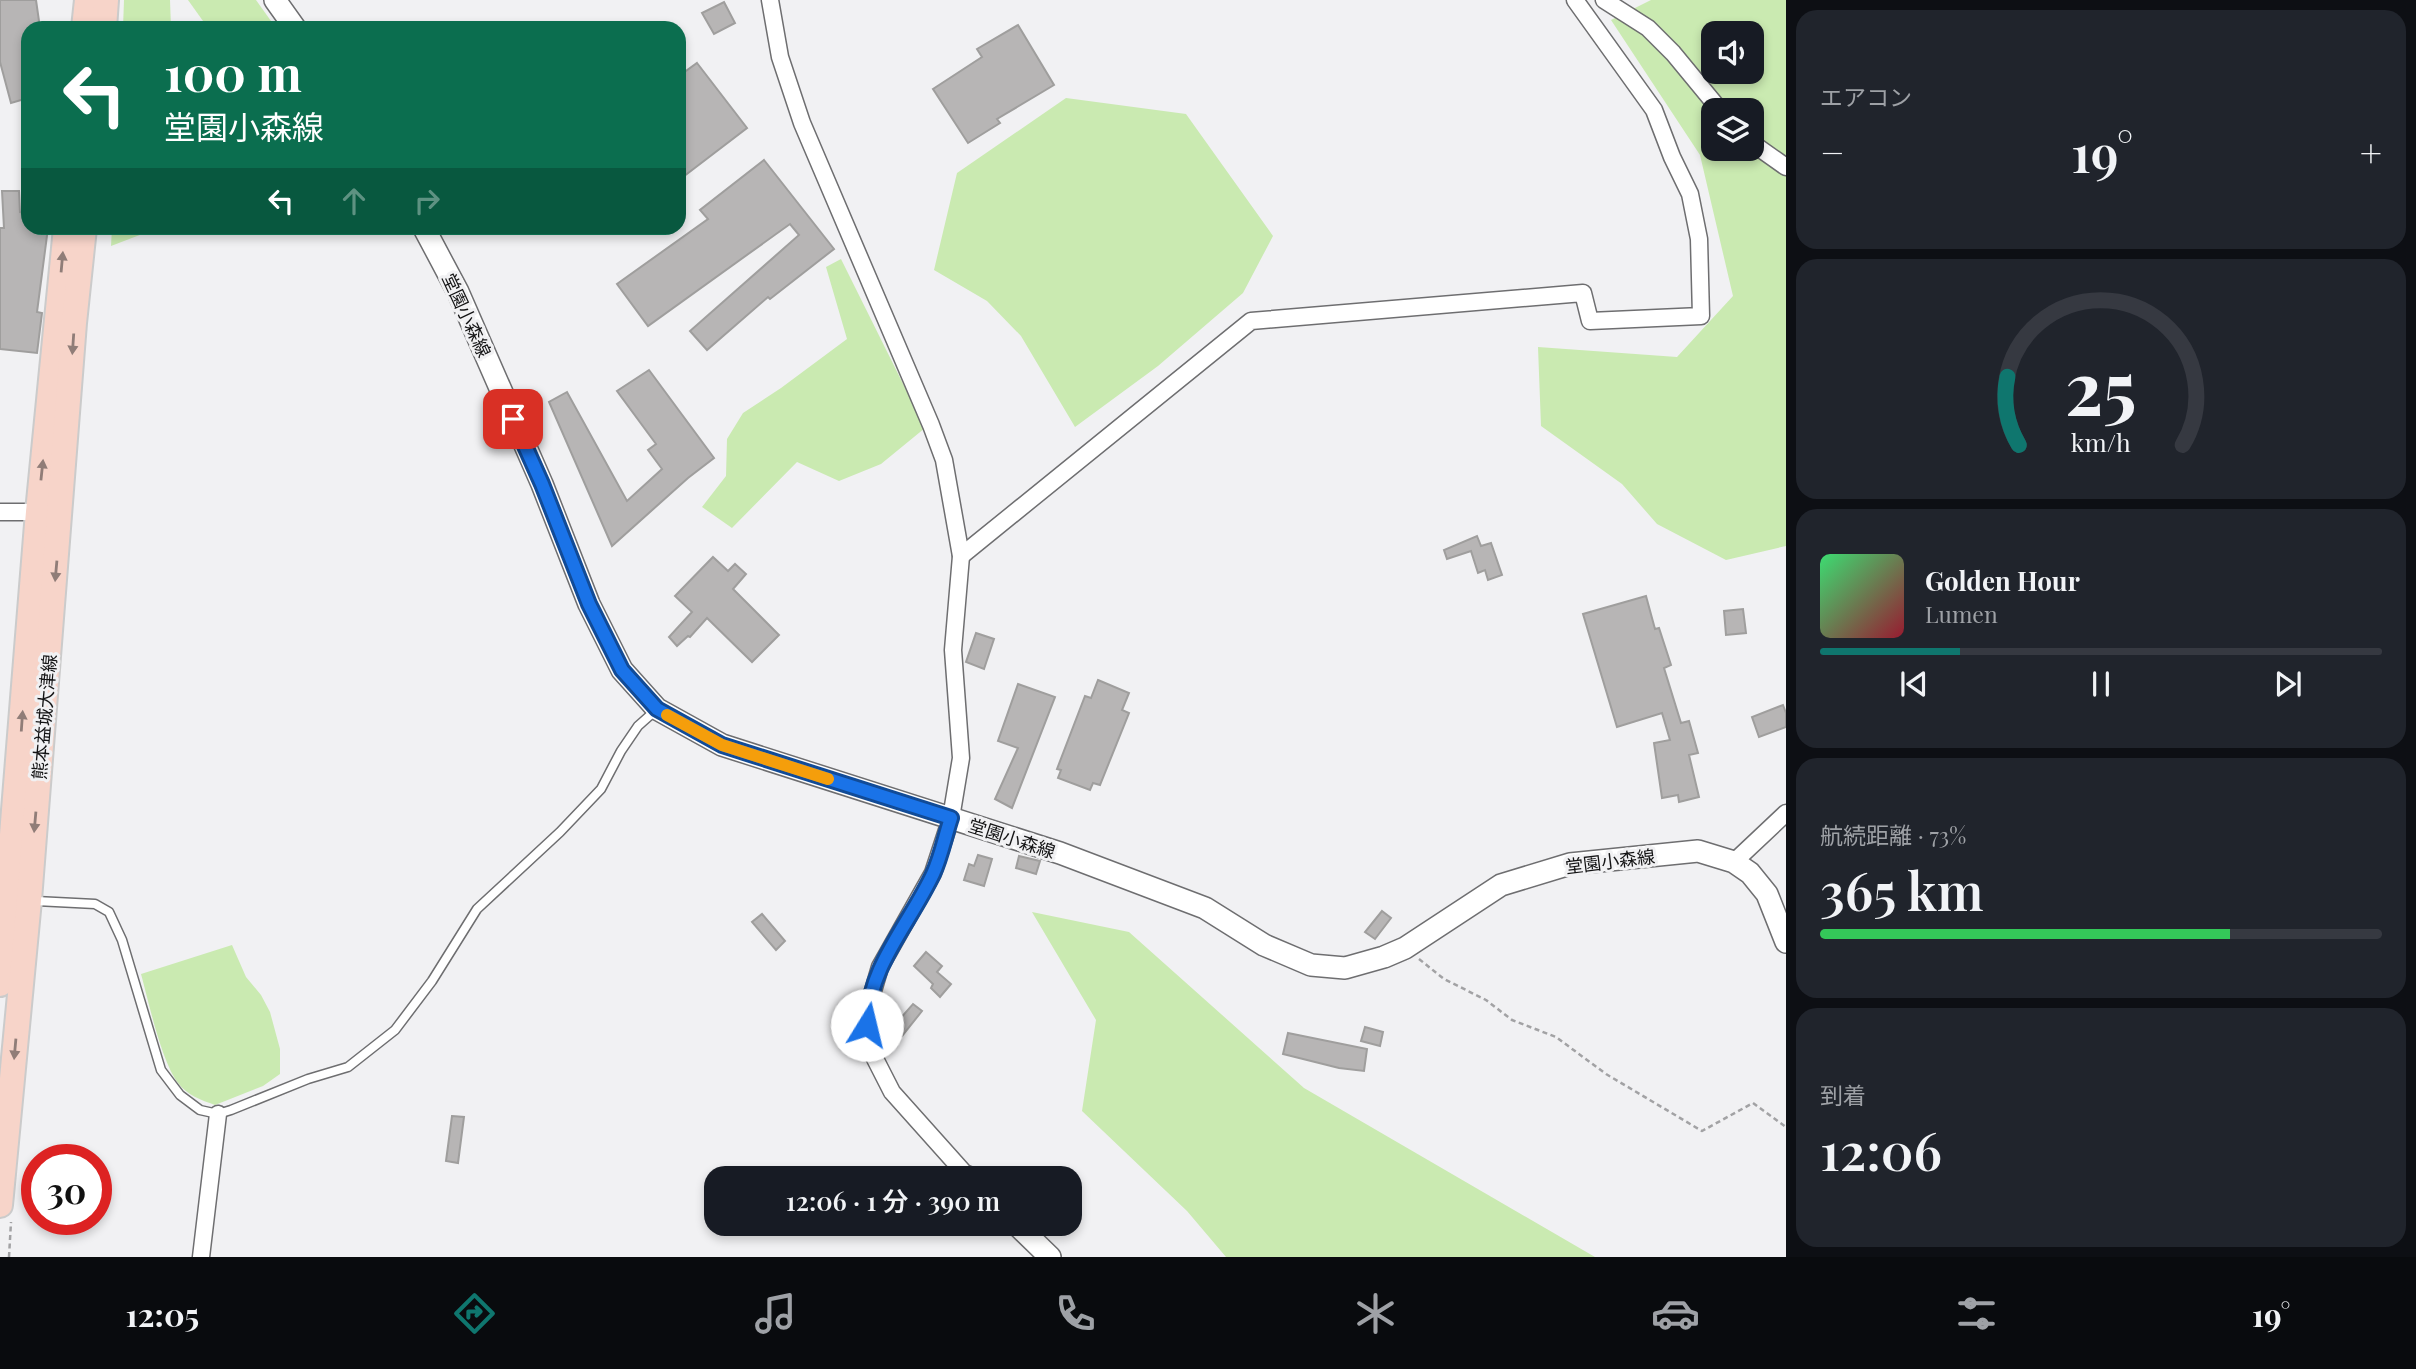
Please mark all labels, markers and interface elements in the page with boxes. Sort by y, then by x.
map controls [1701,21,1764,161]
button: sound [1701,21,1764,84]
text: 100 m [164,39,302,104]
icon: left [49,49,140,140]
text: エアコン [1820,81,1912,112]
button: layers [1701,98,1764,161]
text: 堂園小森線 [164,104,324,147]
text: 19° [2071,117,2133,186]
text: − [1820,126,1845,177]
text: + [2360,126,2382,177]
icon: left [262,182,300,220]
icon: ahead [335,182,373,220]
icon: right [408,182,446,220]
one-way arrow [57,251,68,273]
street label: 堂園小森線 [437,269,497,361]
one-way arrow [67,333,78,355]
text: 25 [2065,337,2137,434]
pin [483,389,543,449]
icon: arrive [494,400,532,438]
text: km/h [2071,425,2131,458]
one-way arrow [37,458,48,480]
one-way arrow [50,560,61,582]
text: Golden Hour [1925,563,2080,598]
text: Lumen [1925,598,1998,629]
street label: 熊本益城大津線 [27,653,61,781]
icon: previous [1895,665,1933,703]
icon: pause [2082,665,2120,703]
icon: next [2269,665,2307,703]
one-way arrow [17,709,28,731]
one-way arrow [29,811,40,833]
street label: 堂園小森線 [965,813,1059,863]
text: 航続距離 · 73% [1820,819,1966,850]
street label: 堂園小森線 [1564,844,1656,878]
text: 365 km [1820,855,1984,924]
position arrow [830,988,904,1062]
one-way arrow [9,1038,20,1060]
text: 到着 [1820,1079,1866,1110]
text: 12:06 [1820,1115,1942,1184]
speed limit sign: 30 [21,1144,112,1235]
text: 12:06 · 1 分 · 390 m [786,1183,1000,1218]
icon: directions [450,1289,499,1338]
icon: music [751,1289,800,1338]
icon: phone [1051,1289,1100,1338]
icon: climate [1351,1289,1400,1338]
icon: car [1651,1289,1700,1338]
icon: filters [1952,1289,2001,1338]
text: 12:05 [126,1292,199,1335]
text: 19° [2252,1292,2290,1335]

